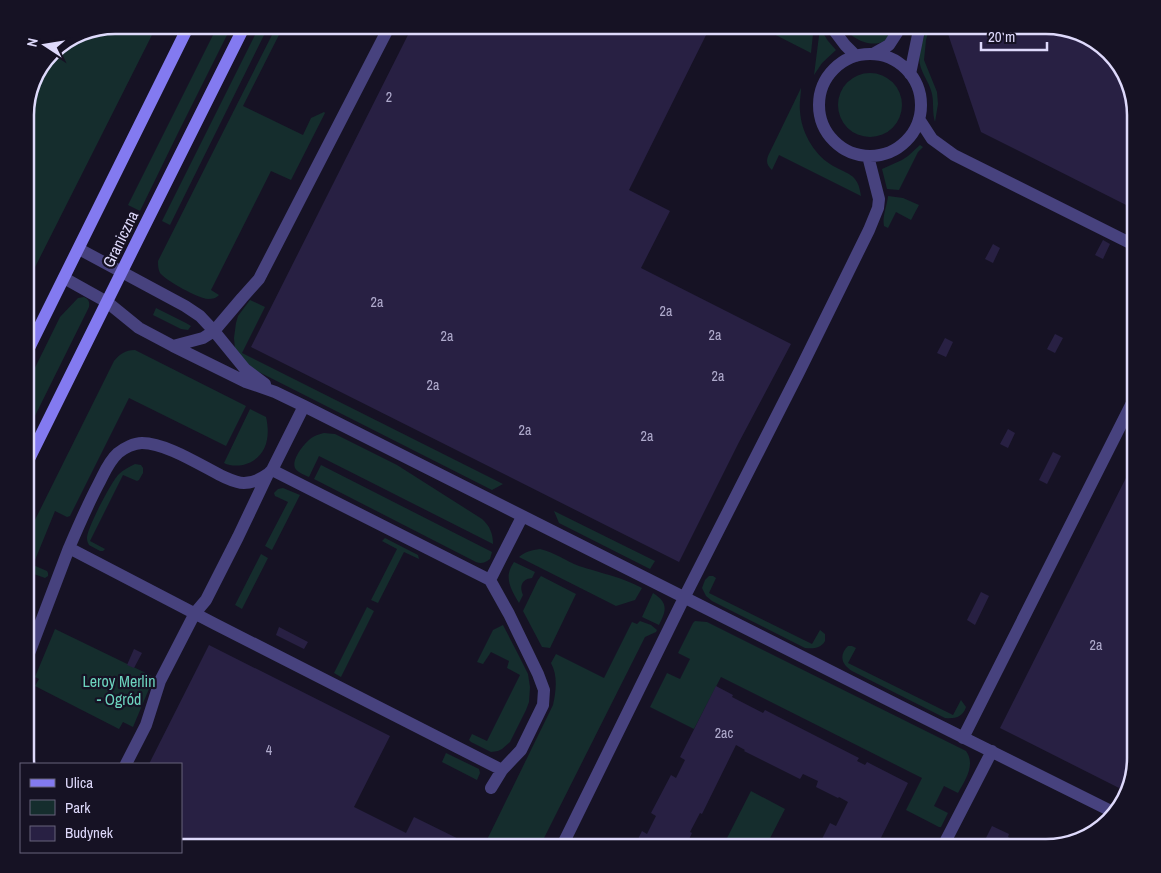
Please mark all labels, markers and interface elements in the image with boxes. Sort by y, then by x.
north arrow [20,20,70,70]
scale bar [981,20,1047,52]
text: 20 m [988,26,1015,47]
text: N [23,36,42,48]
house number: 2 [386,88,392,106]
street label: Graniczna [97,206,143,271]
house number: 2a [371,293,384,311]
house number: 2a [660,302,673,320]
house number: 2a [709,326,722,344]
house number: 2a [441,327,454,345]
house number: 2a [712,367,725,385]
house number: 2a [427,376,440,394]
house number: 2a [519,421,532,439]
house number: 2a [641,427,654,445]
house number: 2a [1090,636,1103,654]
park label: Leroy Merlin - Ogród [83,670,155,710]
house number: 2ac [715,724,734,742]
house number: 4 [266,741,273,759]
legend [20,763,182,853]
text: Ulica [65,772,93,793]
text: Park [65,797,91,818]
text: Budynek [65,822,114,843]

